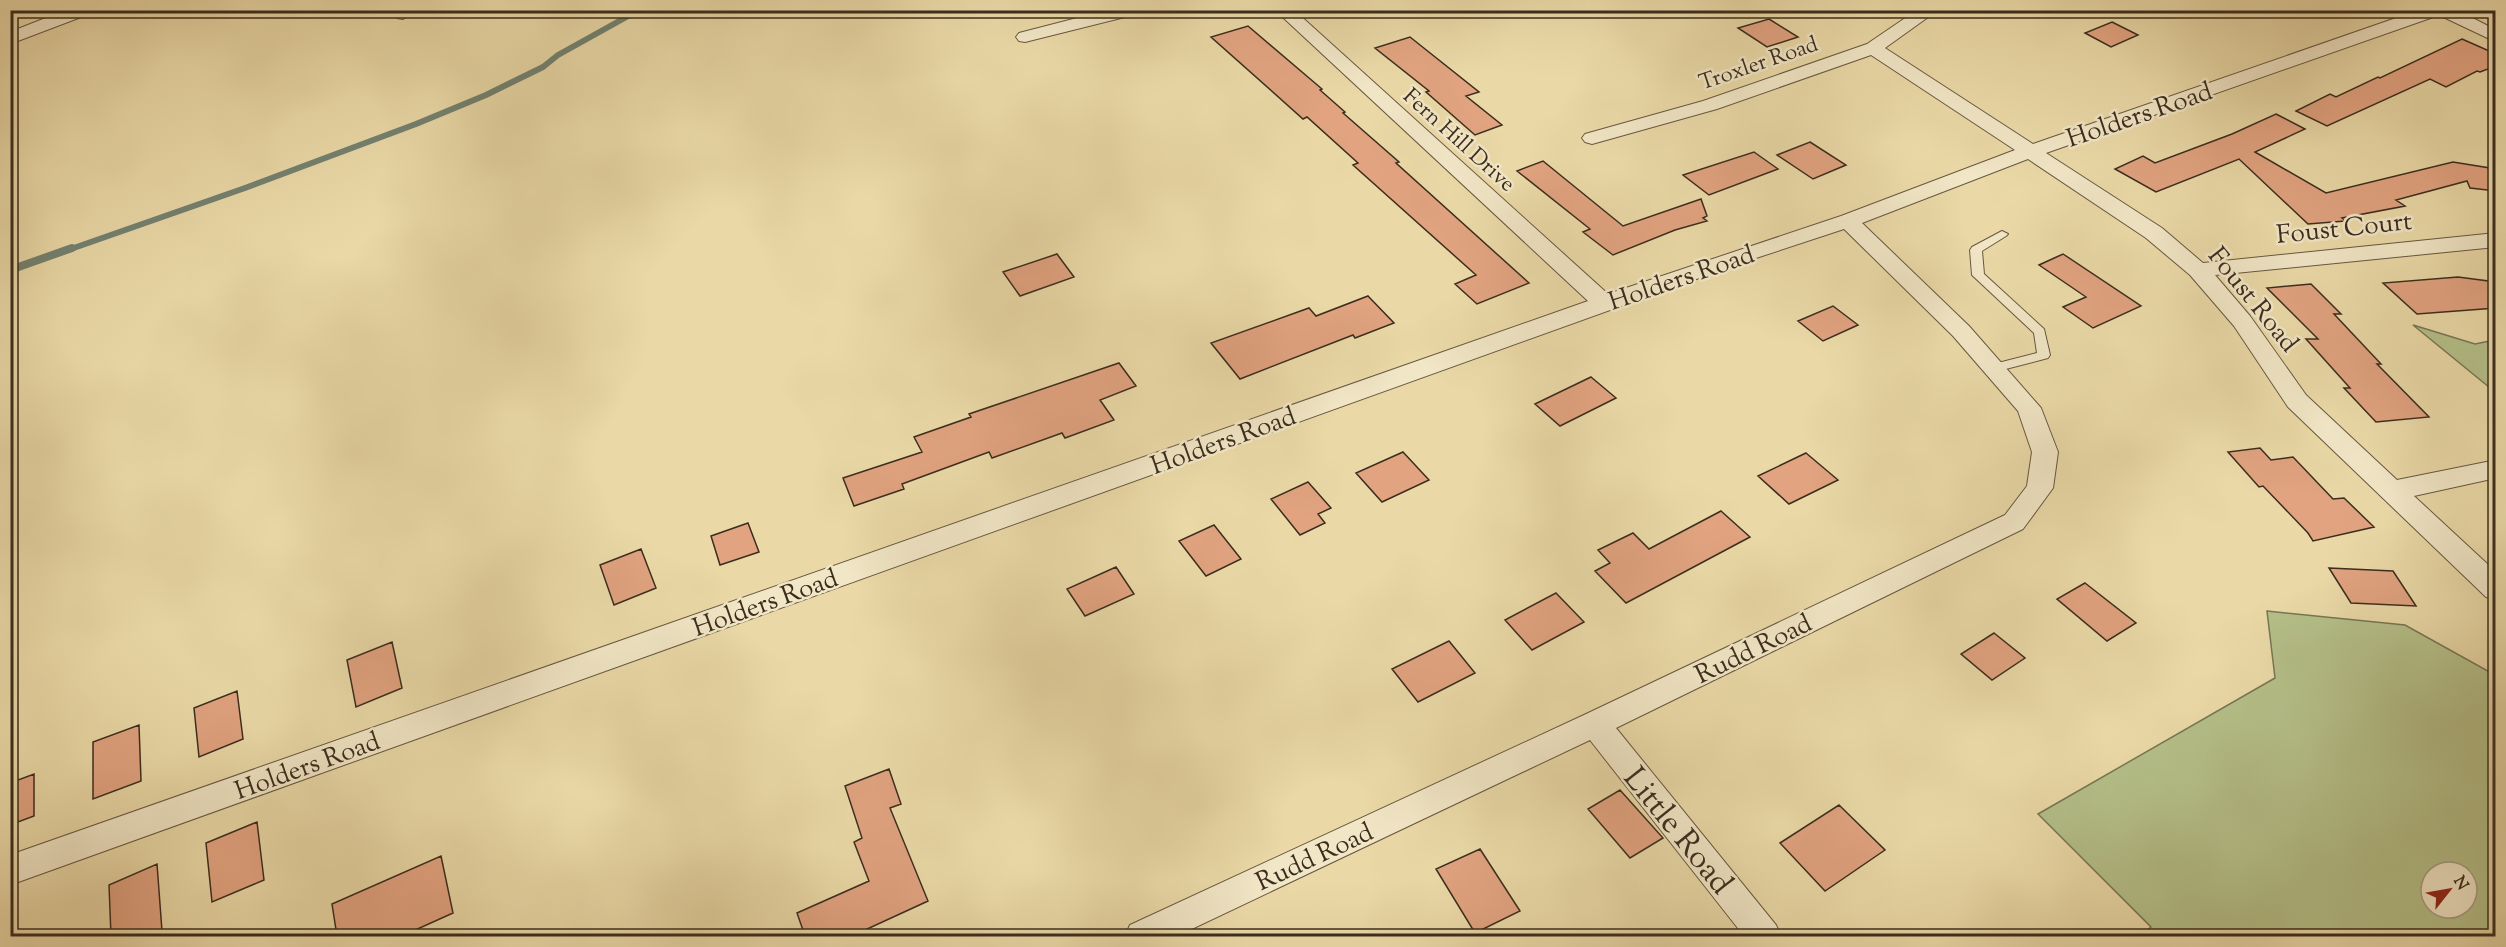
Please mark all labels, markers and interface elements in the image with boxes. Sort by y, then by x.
street label: Troxler Road [1695,29,1823,100]
street label: Holders Road [2062,74,2218,159]
street label: Fern Hill Drive [1395,82,1521,200]
street label: Foust Court [2275,204,2414,255]
street label: Holders Road [1604,237,1760,322]
street label: Foust Road [2198,240,2306,362]
street label: Holders Road [1146,399,1302,486]
street label: Holders Road [688,561,844,648]
street label: Rudd Road [1689,606,1819,694]
street label: Holders Road [230,724,386,811]
street label: Little Road [1611,758,1742,906]
street label: Rudd Road [1250,815,1380,902]
north arrow [2419,860,2479,920]
text: N [2447,872,2473,895]

